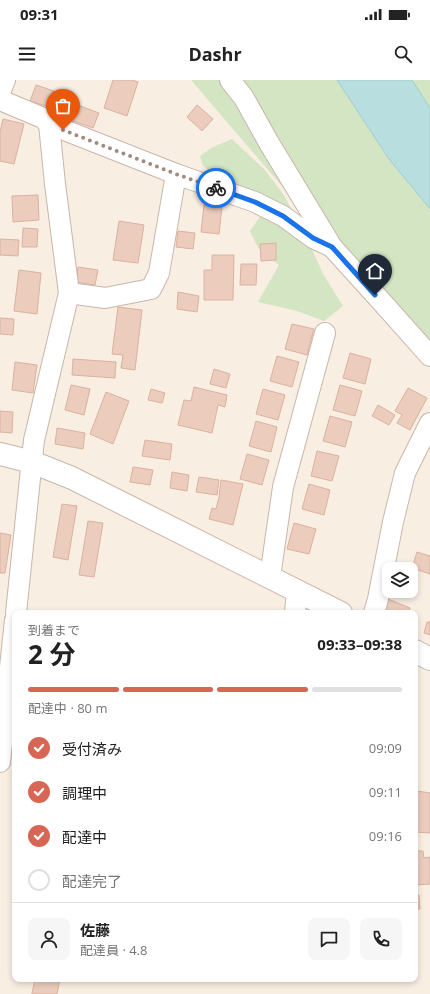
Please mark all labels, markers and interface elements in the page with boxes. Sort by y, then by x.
text: 09:31 [20,4,59,24]
text: Dashr [188,42,242,66]
icon: menu [16,43,38,65]
icon: search [392,43,414,65]
pin [46,89,80,130]
icon: bag [52,95,74,117]
courier [196,168,236,208]
icon: bike [205,177,227,199]
pin [358,254,392,295]
icon: home [364,260,386,282]
map controls [382,562,418,598]
button: layers [382,562,418,598]
text: 到着まで [28,621,80,639]
text: 09:33–09:38 [317,634,402,654]
text: 2 分 [28,636,76,672]
text: 配達中 · 80 m [28,699,107,717]
icon: check [28,737,50,759]
text: 受付済み [62,739,122,759]
text: 09:09 [369,739,402,757]
icon: check [28,781,50,803]
text: 調理中 [62,783,107,803]
text: 09:11 [369,783,402,801]
icon: check [28,825,50,847]
text: 配達中 [62,827,107,847]
text: 09:16 [369,827,402,845]
text: 配達完了 [62,871,122,891]
button: person [28,918,70,960]
button: chat [308,918,350,960]
button: phone [360,918,402,960]
text: 佐藤 [80,920,110,940]
text: 配達員 · 4.8 [80,941,147,959]

